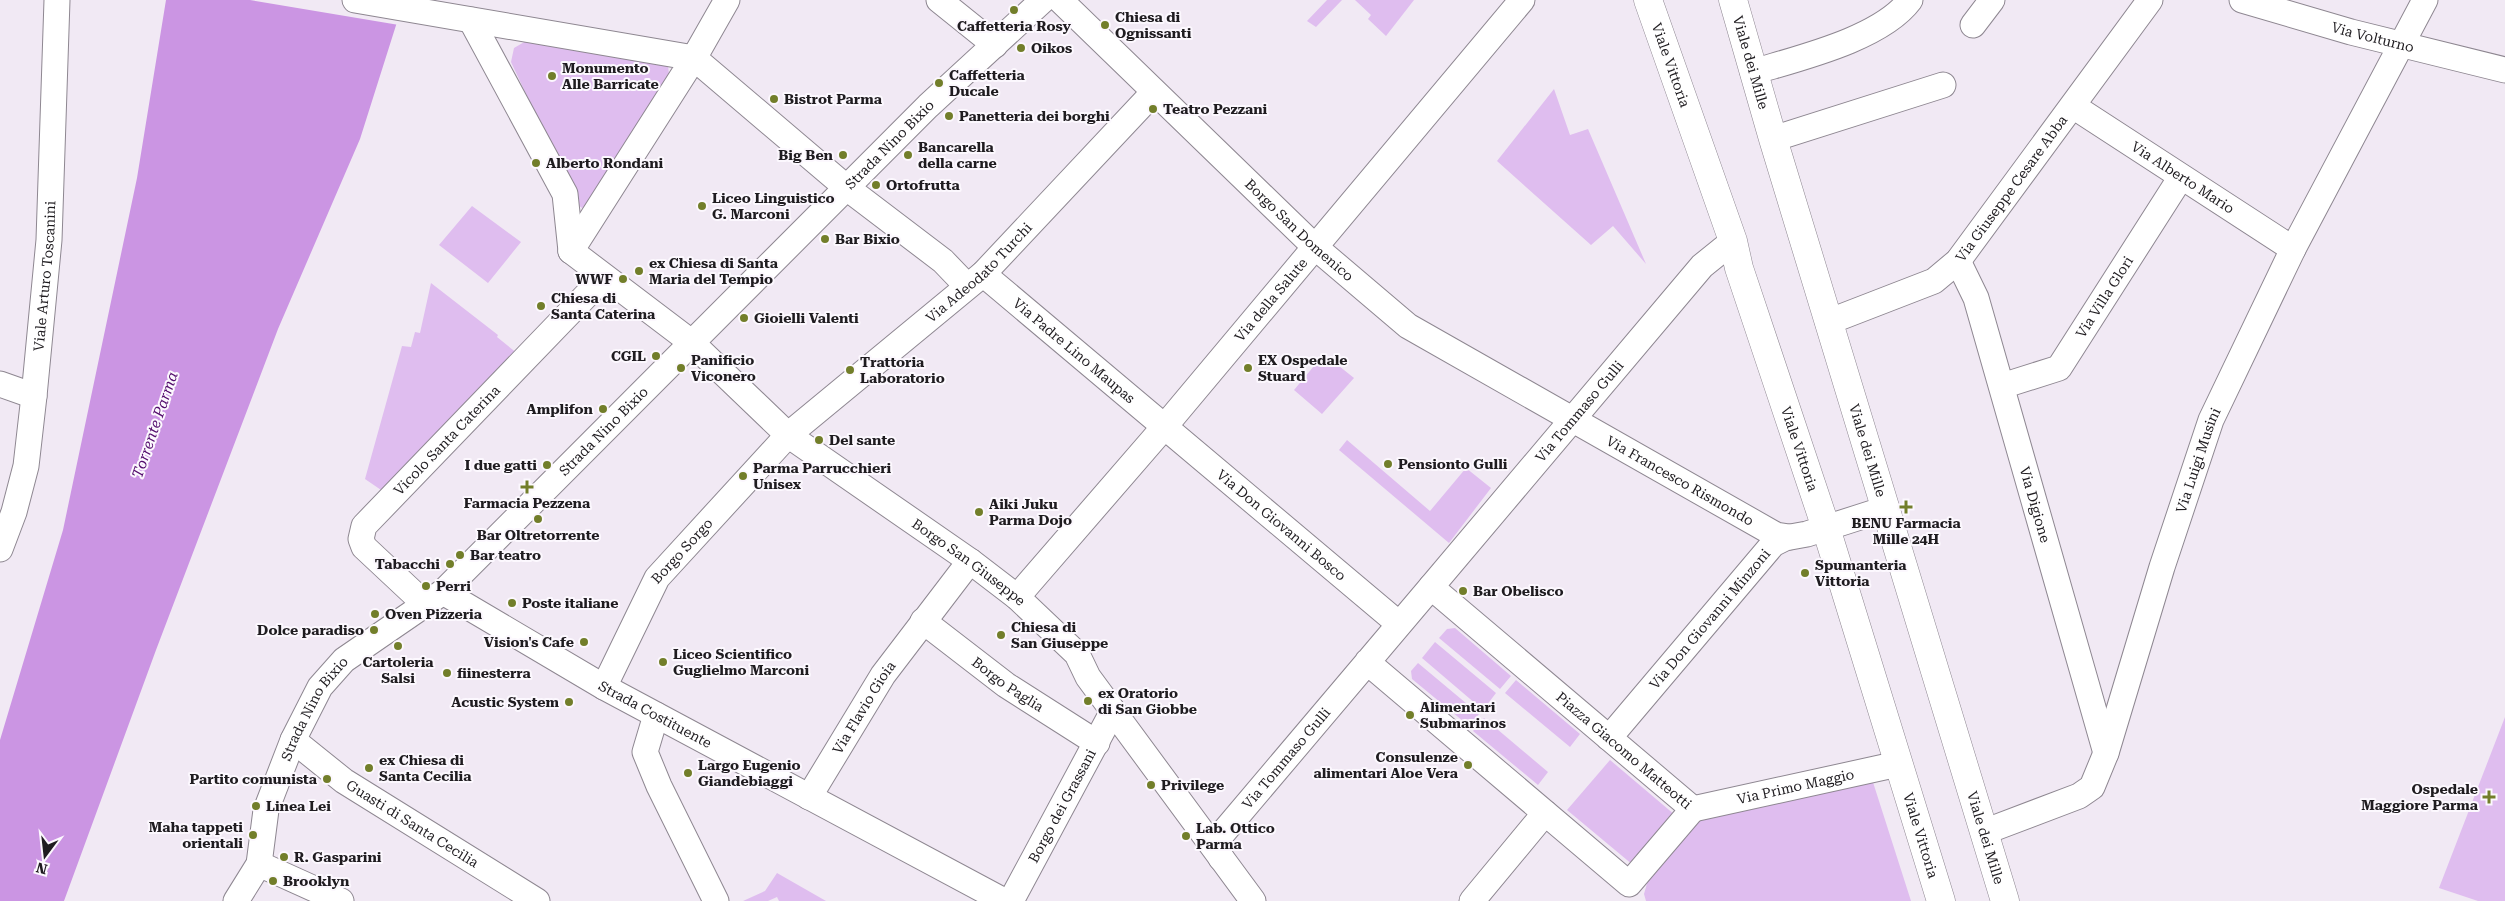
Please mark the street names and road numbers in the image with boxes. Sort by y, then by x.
street label: Viale dei Mille [1730,14,1772,111]
street label: Via Volturno [2330,19,2416,55]
street label: Viale Vittoria [1649,21,1693,110]
street label: Strada Nino Bixio [842,97,937,192]
street label: Via Giuseppe Cesare Abba [1952,112,2071,265]
street label: Via Alberto Mario [2128,138,2237,217]
street label: Borgo San Domenico [1242,176,1357,284]
street label: Viale Arturo Toscanini [30,200,58,352]
street label: Via Adeodato Turchi [923,219,1035,326]
street label: Via Villa Glori [2072,253,2137,341]
street label: Via della Salute [1231,254,1311,345]
street label: Via Padre Lino Maupas [1010,295,1139,407]
street label: Via Tommaso Gulli [1532,357,1627,465]
street label: Vicolo Santa Caterina [390,382,503,498]
street label: Strada Nino Bixio [556,383,651,479]
street label: Viale dei Mille [1846,402,1890,499]
street label: Viale Vittoria [1778,404,1821,494]
street label: Via Luigi Musini [2173,405,2224,515]
street label: Via Francesco Rismondo [1604,432,1757,529]
street label: Via Digione [2017,465,2054,545]
street label: Via Don Giovanni Bosco [1214,466,1349,584]
street label: Borgo Sorgo [648,515,716,587]
street label: Borgo San Giuseppe [909,515,1029,609]
street label: Via Don Giovanni Minzoni [1646,545,1774,692]
street label: Strada Nino Bixio [278,653,351,763]
street label: Borgo Paglia [969,654,1047,715]
street label: Via Flavio Gioia [829,658,899,757]
street label: Strada Costituente [596,678,715,751]
street label: Piazza Giacomo Matteotti [1553,689,1695,813]
street label: Via Tommaso Gulli [1239,704,1334,812]
street label: Borgo dei Grassani [1025,746,1099,865]
street label: Via Primo Maggio [1735,766,1856,807]
street label: Guasti di Santa Cecilia [343,776,482,871]
street label: Viale dei Mille [1964,789,2007,886]
street label: Viale Vittoria [1900,791,1942,880]

